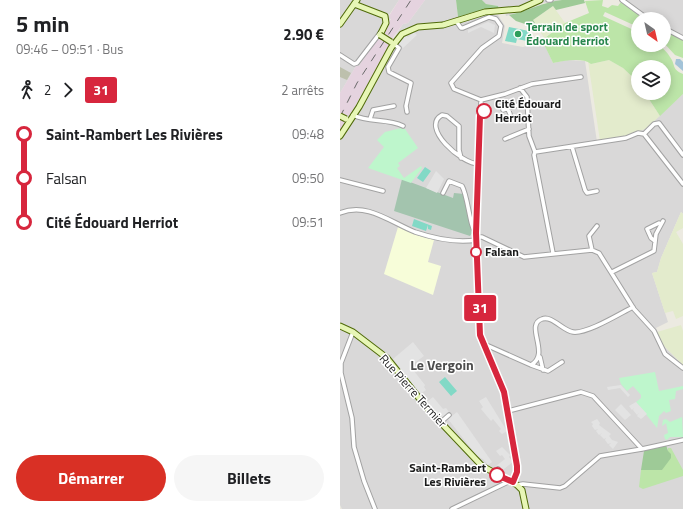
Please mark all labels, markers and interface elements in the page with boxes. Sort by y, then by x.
text: 5 min [16,7,69,41]
north arrow [631,12,671,52]
map controls [631,12,671,100]
place label: Terrain de sport Édouard Herriot [526,17,610,50]
text: 2.90 € [283,23,324,46]
marker: Terrain de sport Édouard Herriot [513,29,523,39]
text: 09:46 – 09:51 · Bus [16,39,123,59]
button: layers [631,60,671,100]
icon: walk [16,79,38,101]
icon: forward [57,79,79,101]
text: 31 [93,79,109,100]
text: 2 [44,80,51,100]
text: 2 arrêts [281,80,324,100]
place label: Cité Édouard Herriot [495,94,561,127]
marker: Cité Édouard Herriot [476,103,492,119]
text: Saint-Rambert Les Rivières [46,123,223,146]
text: 09:48 [292,124,324,144]
text: Falsan [46,167,87,190]
text: 09:50 [292,168,324,188]
text: Cité Édouard Herriot [46,211,178,234]
text: 09:51 [292,212,324,232]
place label: Falsan [485,242,519,261]
marker: Falsan [470,246,482,258]
line badge: 31 [462,295,498,321]
text: 31 [472,297,488,318]
street label: Rue Pierre Termier [375,350,452,432]
district label: Le Vergoin [410,354,474,375]
button: Démarrer [16,455,166,501]
button: Billets [174,455,324,501]
place label: Saint-Rambert Les Rivières [409,458,487,491]
marker: Saint-Rambert Les Rivières [489,467,505,483]

